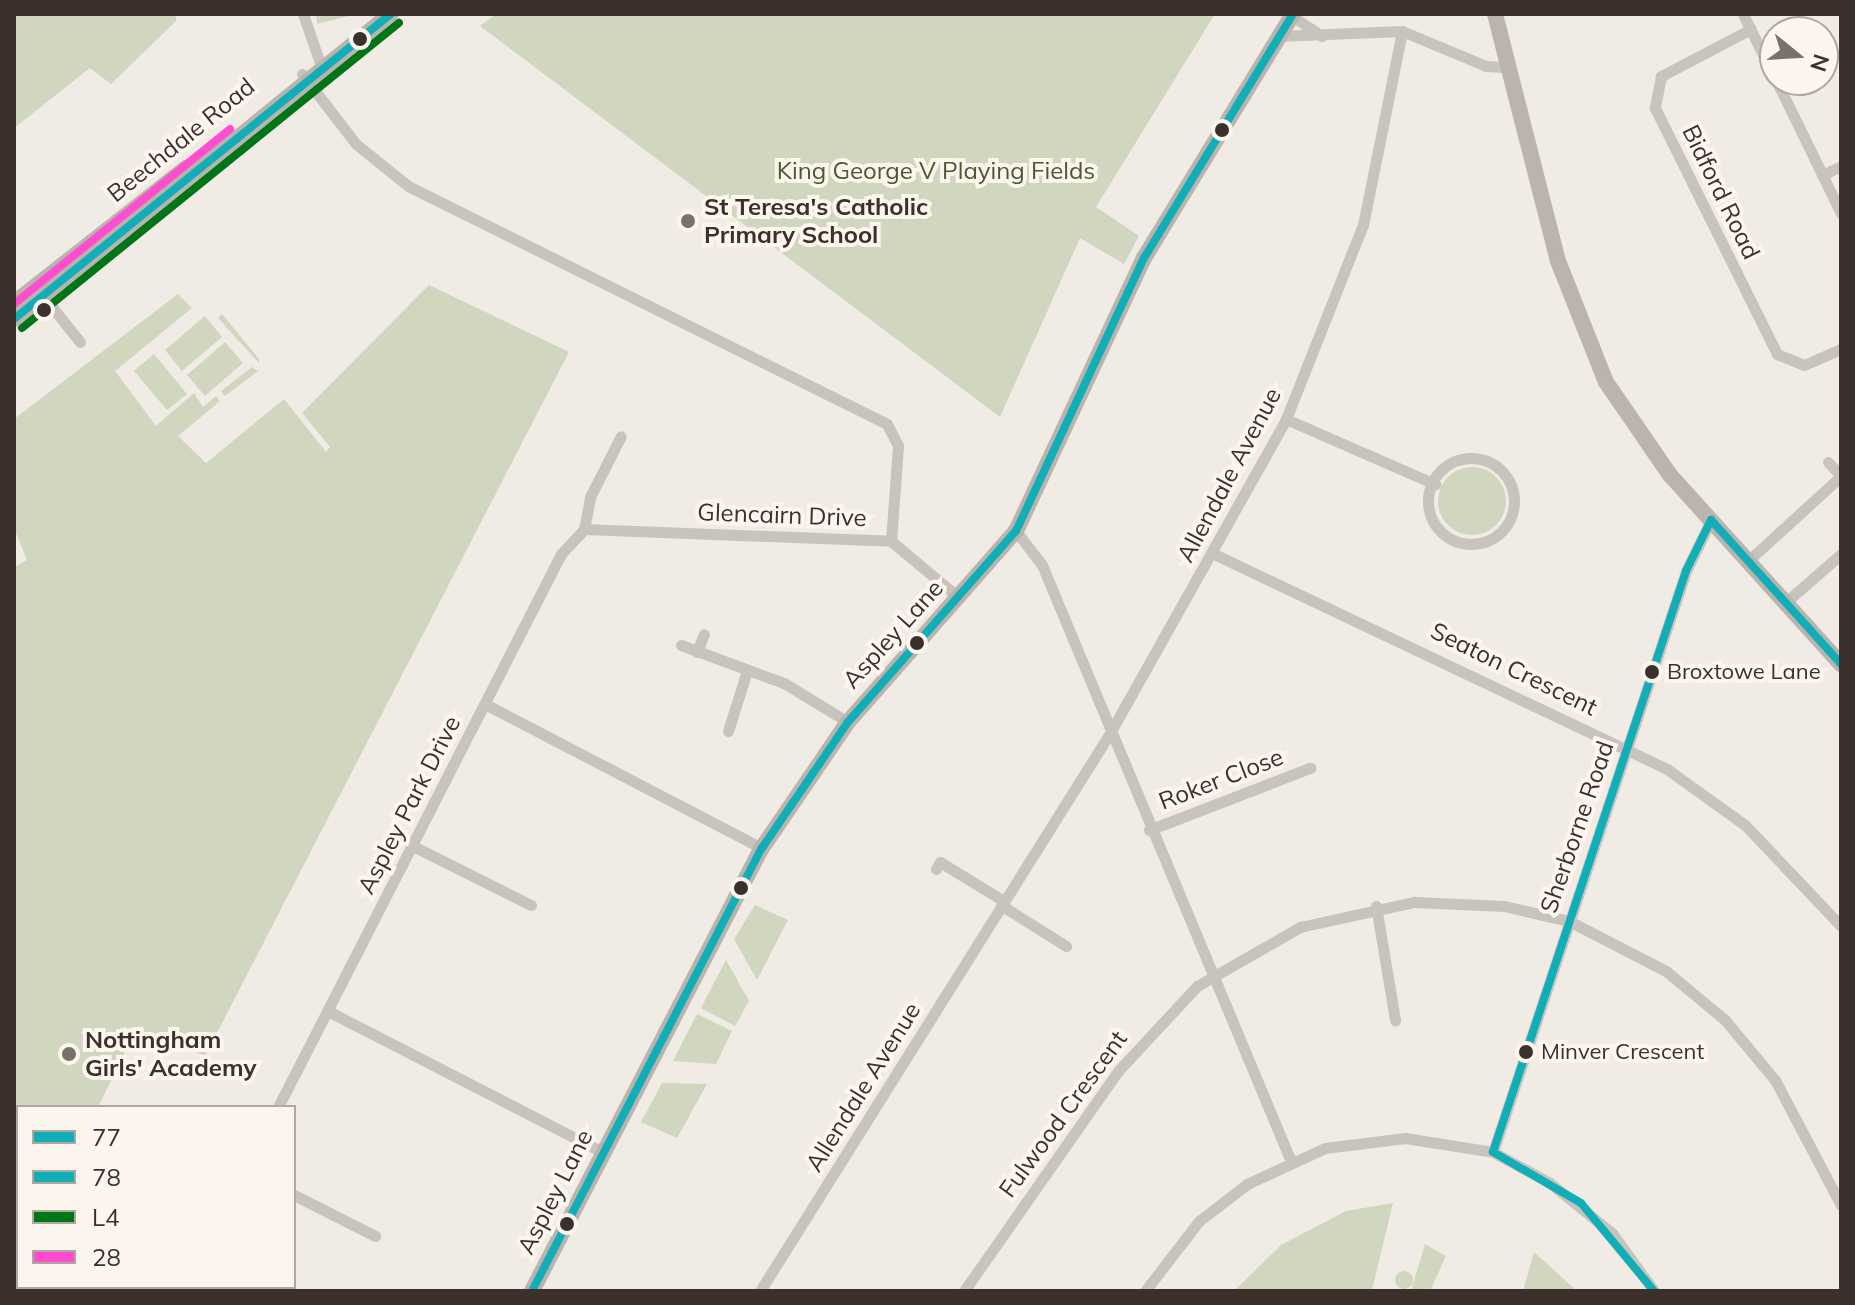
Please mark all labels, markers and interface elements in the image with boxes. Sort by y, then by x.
north arrow [1759,16,1839,96]
unlabelled marker [352,31,368,47]
text: N [1804,51,1836,75]
street label: Beechdale Road [102,72,260,208]
street label: Bidford Road [1676,120,1766,264]
unlabelled marker [1214,122,1230,138]
park label: King George V Playing Fields [777,157,1095,185]
place label: St Teresa's Catholic Primary School [704,193,928,249]
marker: St Teresa's Catholic Primary School [679,212,697,230]
unlabelled marker [36,302,52,318]
street label: Allendale Avenue [1171,383,1287,567]
street label: Glencairn Drive [697,498,867,532]
street label: Aspley Lane [837,574,949,694]
street label: Seaton Crescent [1426,616,1602,722]
unlabelled marker [909,635,925,651]
place label: Broxtowe Lane [1667,659,1821,685]
marker: Broxtowe Lane [1644,664,1660,680]
street label: Aspley Park Drive [352,711,466,899]
street label: Sherborne Road [1534,737,1620,917]
street label: Roker Close [1155,742,1287,816]
unlabelled marker [733,880,749,896]
street label: Allendale Avenue [799,997,927,1177]
street label: Fulwood Crescent [993,1025,1133,1203]
place label: Nottingham Girls' Academy [85,1026,256,1082]
place label: Minver Crescent [1541,1039,1704,1065]
marker: Minver Crescent [1518,1044,1534,1060]
marker: Nottingham Girls' Academy [60,1045,78,1063]
legend [16,1105,296,1289]
text: 77 [92,1122,121,1152]
street label: Aspley Lane [511,1125,599,1259]
text: 78 [92,1162,121,1192]
text: L4 [92,1202,119,1232]
unlabelled marker [559,1216,575,1232]
text: 28 [92,1242,121,1272]

